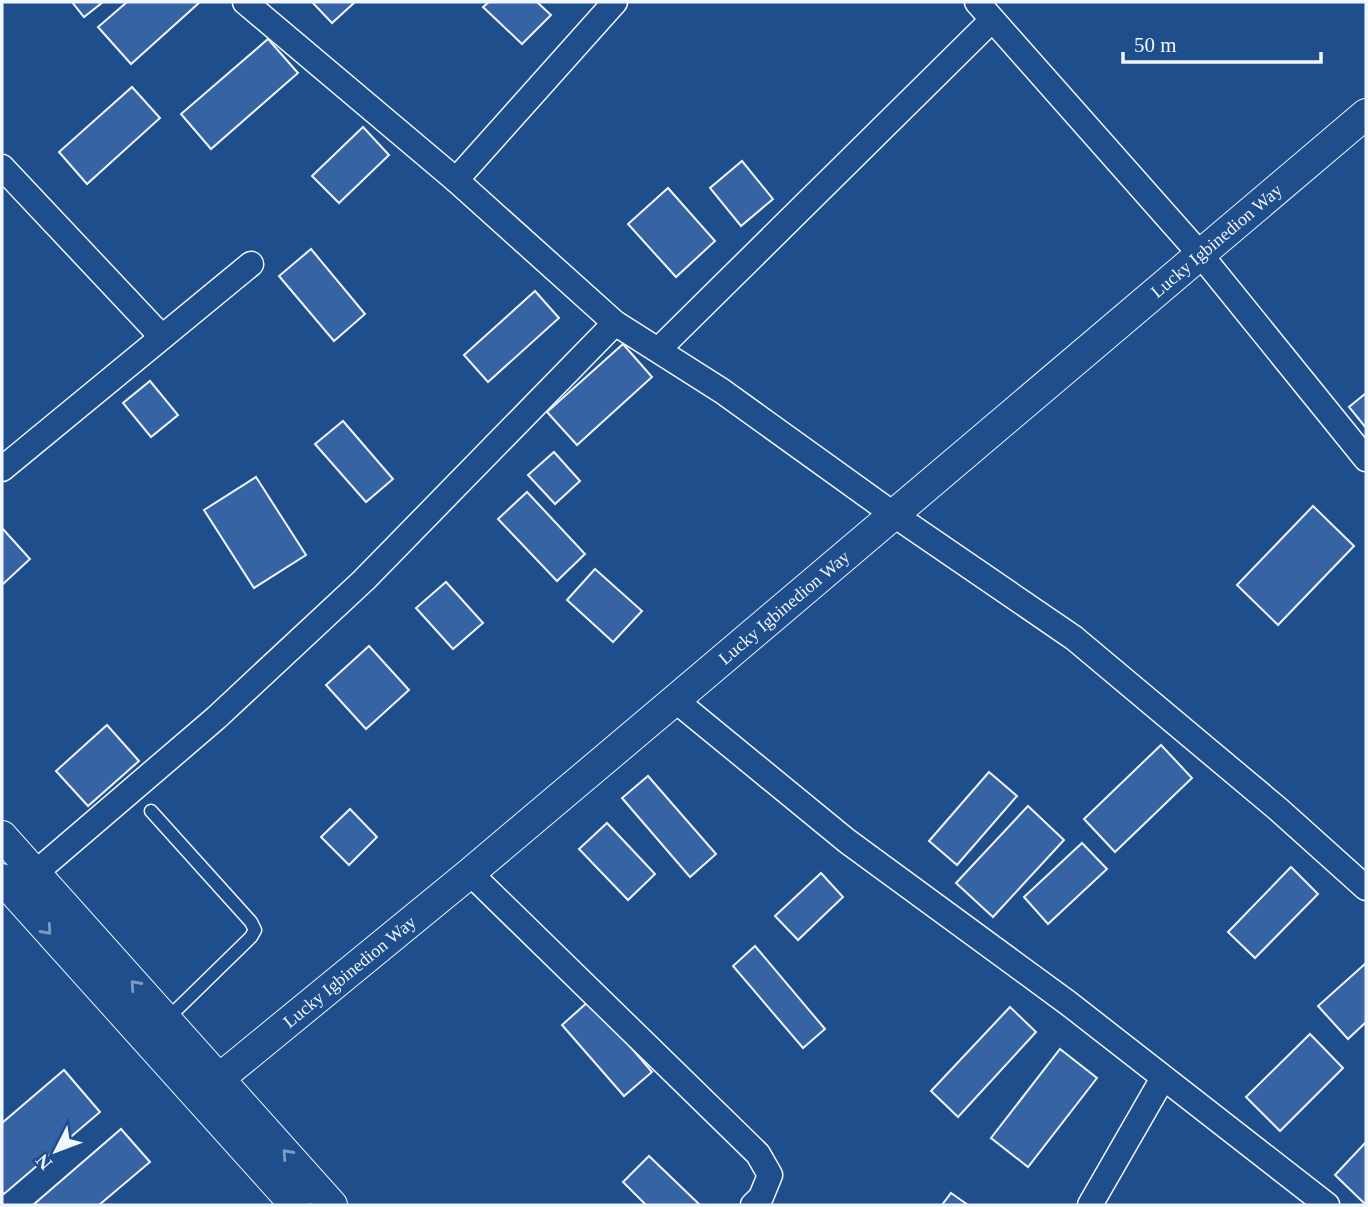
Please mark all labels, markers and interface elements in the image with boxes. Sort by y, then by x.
scale bar [1123,21,1321,65]
text: 50 m [1134,33,1177,57]
street label: Lucky Igbinedion Way [1147,180,1286,302]
street label: Lucky Igbinedion Way [715,546,854,669]
street label: Lucky Igbinedion Way [279,912,420,1032]
one-way arrow [39,921,51,934]
one-way arrow [130,980,143,993]
north arrow [21,1116,91,1186]
one-way arrow [283,1149,295,1162]
text: N [31,1150,56,1174]

